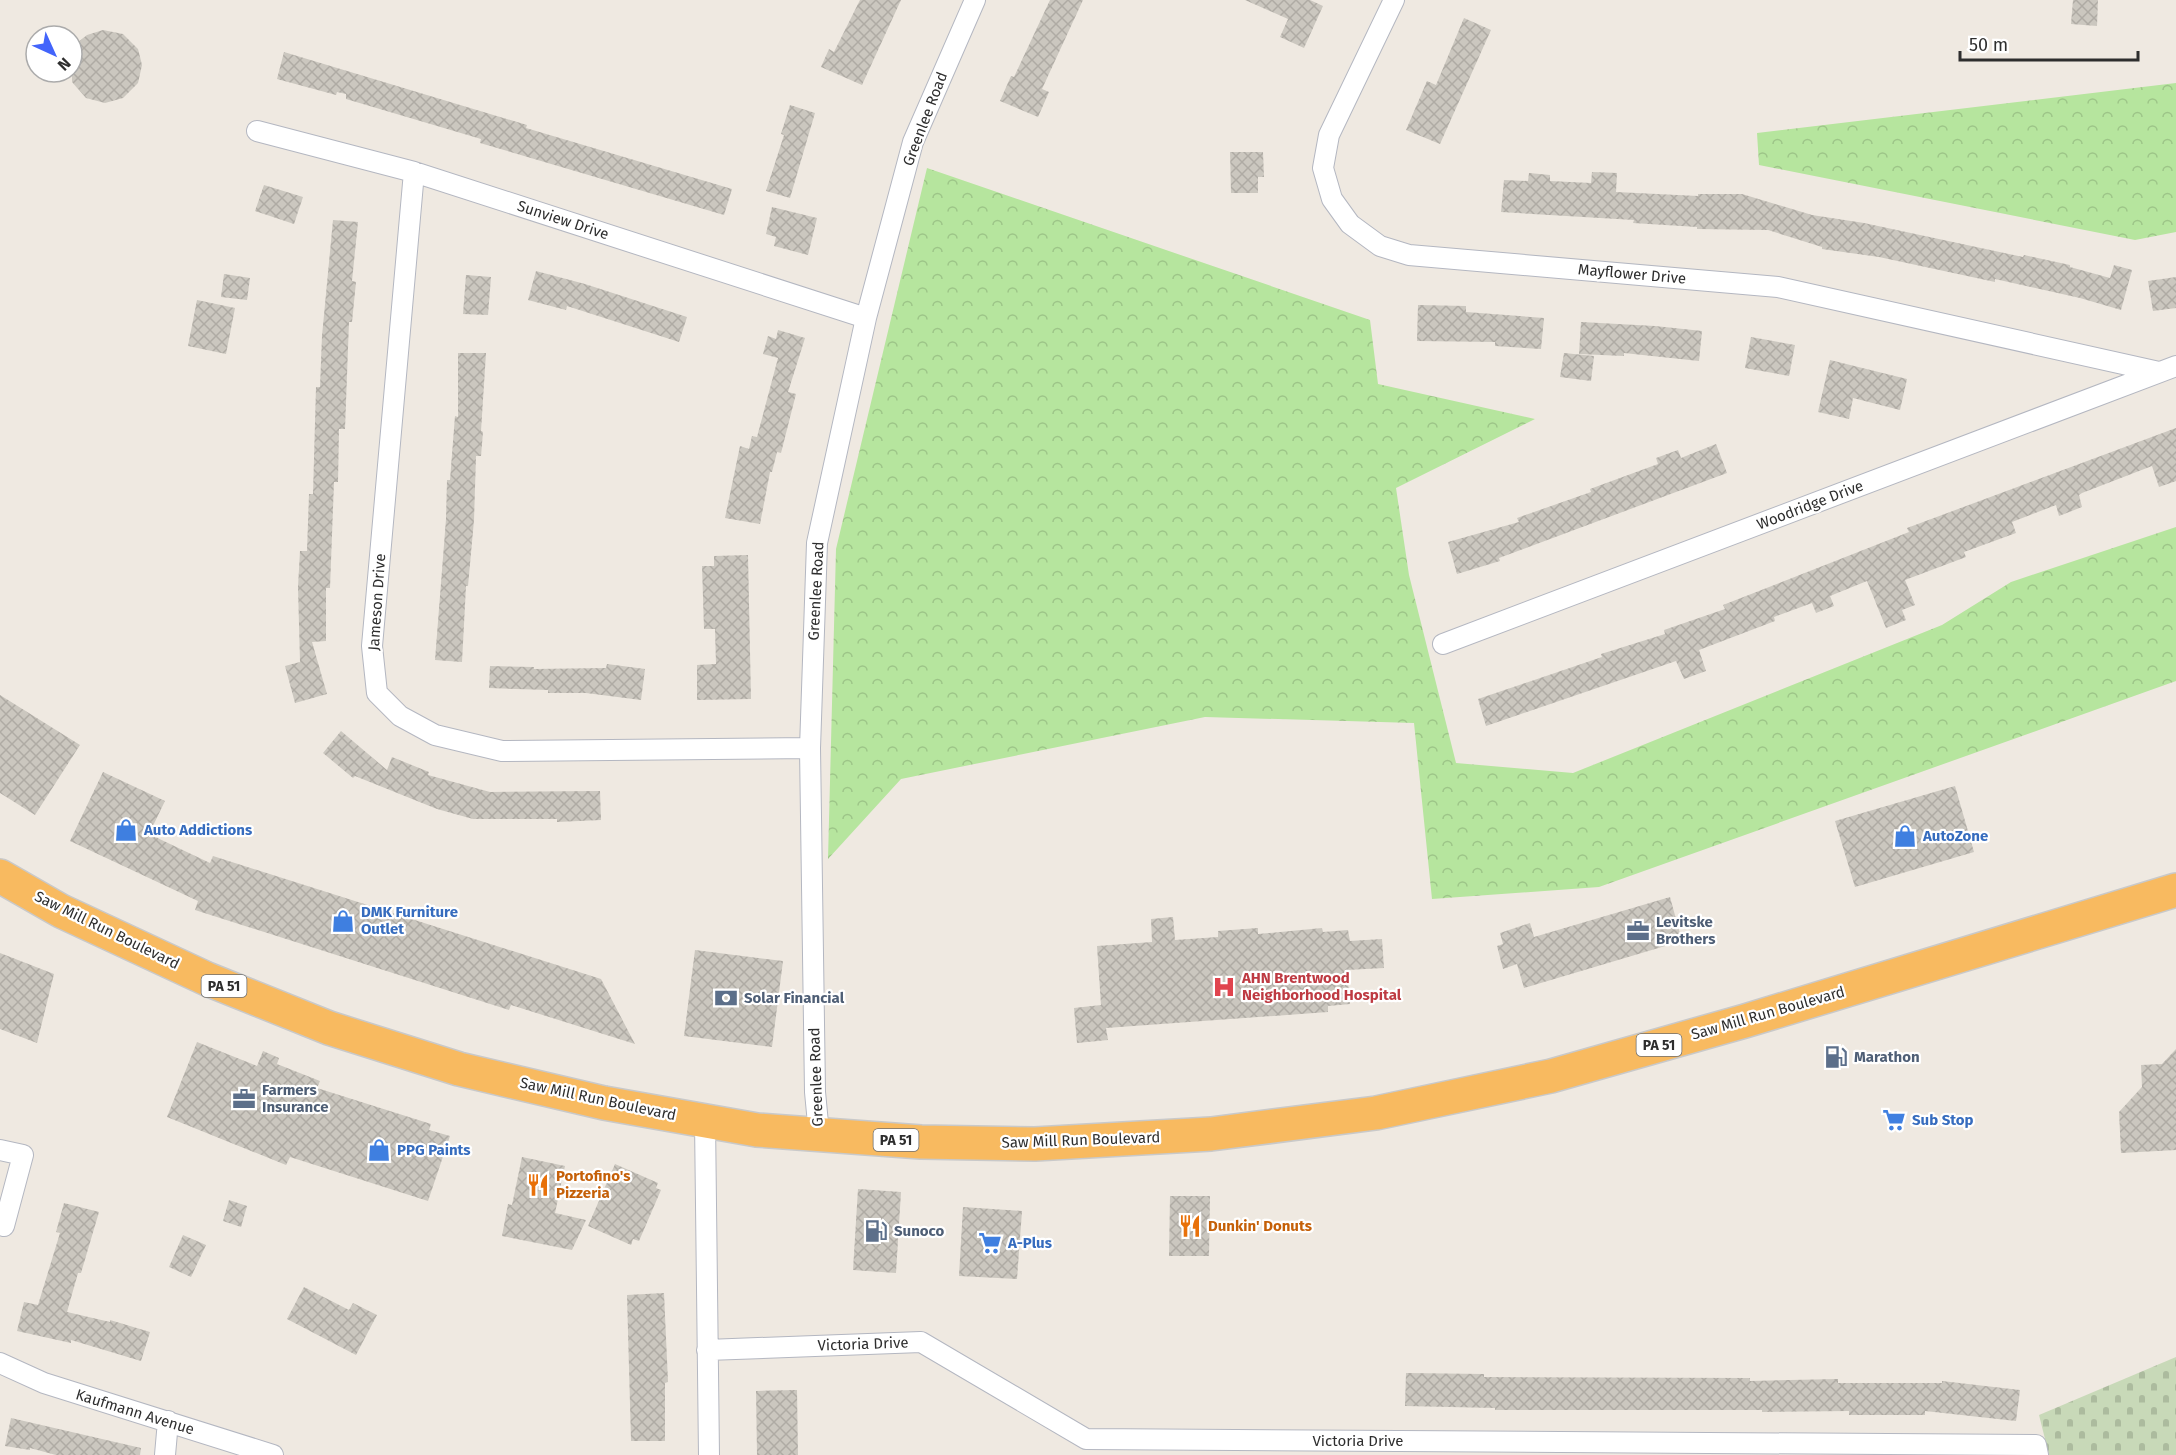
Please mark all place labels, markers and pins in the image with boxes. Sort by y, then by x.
shop icon: Auto Addictions [113,817,139,843]
place label: Auto Addictions [143,821,252,839]
shop icon: AutoZone [1892,823,1918,849]
place label: AutoZone [1922,827,1988,845]
place label: DMK Furniture Outlet [361,903,458,938]
shop icon: DMK Furniture Outlet [330,908,356,934]
place label: Levitske Brothers [1656,913,1715,948]
office icon: Levitske Brothers [1625,918,1651,944]
place label: AHN Brentwood Neighborhood Hospital [1241,969,1402,1004]
hospital icon: AHN Brentwood Neighborhood Hospital [1211,974,1237,1000]
bank icon: Solar Financial [713,985,739,1011]
place label: Solar Financial [744,989,845,1007]
fuel station icon: Marathon [1823,1044,1849,1070]
place label: Marathon [1854,1048,1920,1066]
place label: Farmers Insurance [262,1081,328,1116]
office icon: Farmers Insurance [231,1086,257,1112]
supermarket icon: Sub Stop [1881,1107,1907,1133]
place label: Sub Stop [1912,1111,1974,1129]
shop icon: PPG Paints [366,1137,392,1163]
place label: PPG Paints [397,1141,471,1159]
place label: Portofino's Pizzeria [556,1167,631,1202]
restaurant icon: Portofino's Pizzeria [525,1172,551,1198]
restaurant icon: Dunkin' Donuts [1177,1213,1203,1239]
place label: Dunkin' Donuts [1208,1217,1312,1235]
fuel station icon: Sunoco [863,1218,889,1244]
place label: Sunoco [894,1222,944,1240]
supermarket icon: A-Plus [977,1230,1003,1256]
place label: A-Plus [1007,1234,1052,1252]

